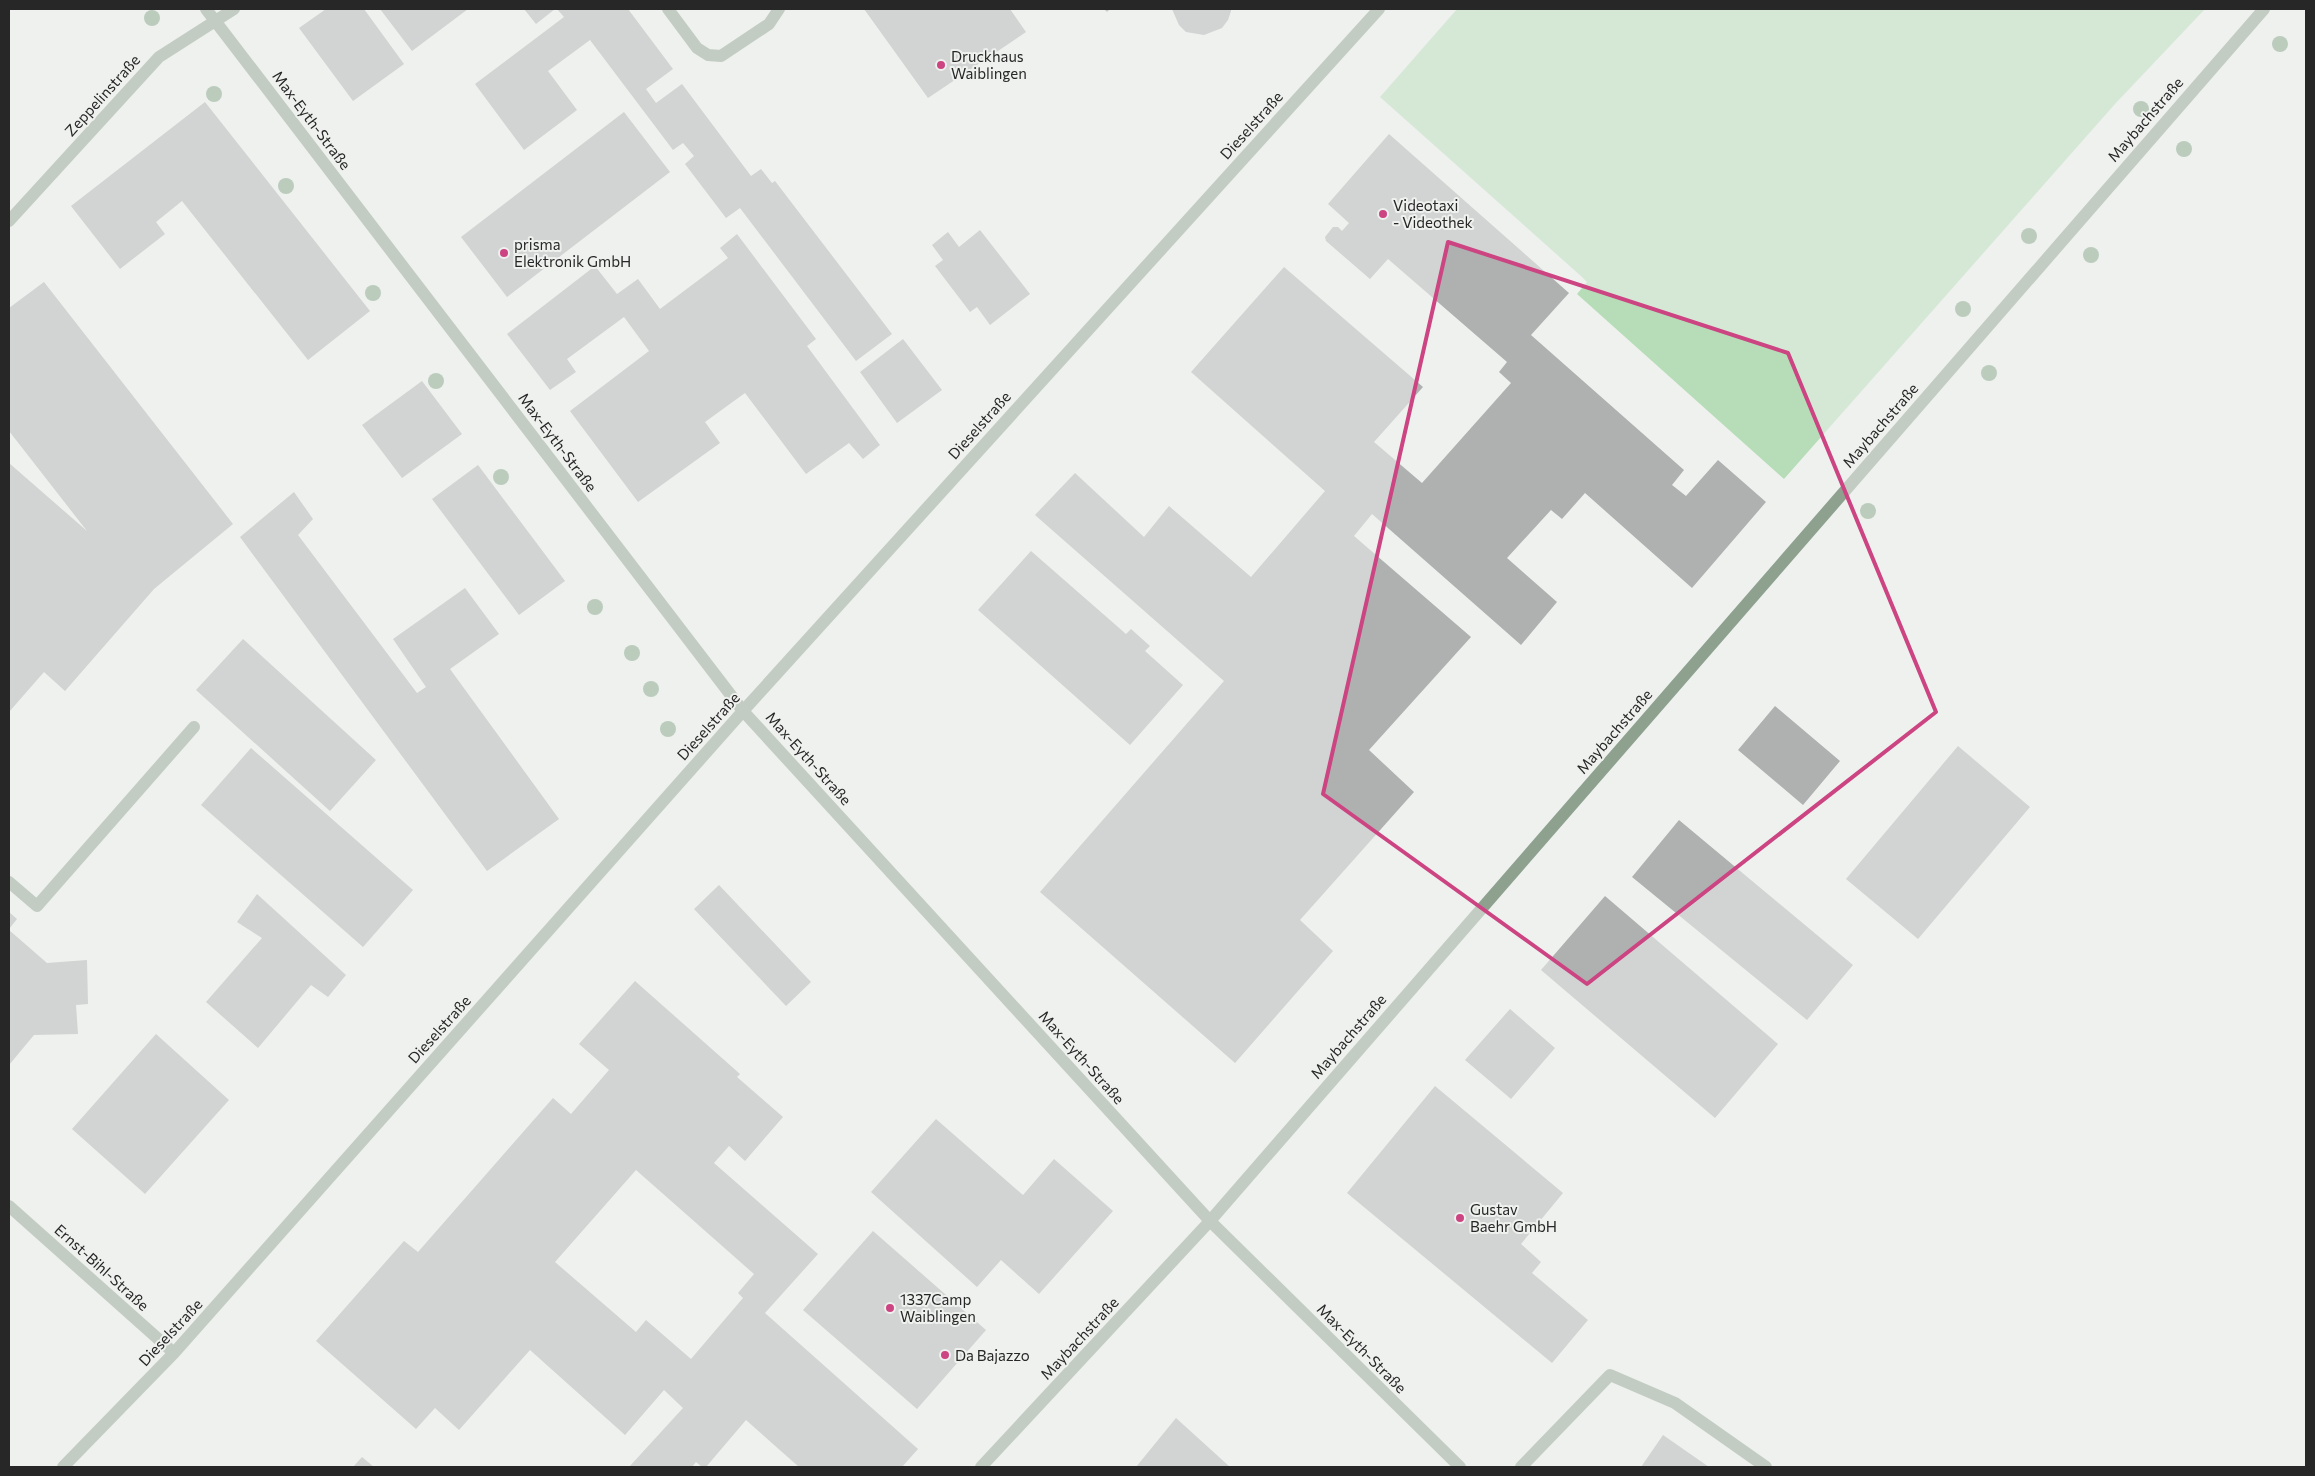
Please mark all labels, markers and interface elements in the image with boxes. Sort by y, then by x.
place label: Druckhaus Waiblingen [951,47,1027,82]
street label: Zeppelinstraße [61,50,143,139]
marker: Druckhaus Waiblingen [935,59,947,71]
street label: Max-Eyth-Straße [269,67,355,173]
street label: Maybachstraße [2103,73,2187,165]
street label: Dieselstraße [1216,87,1286,163]
place label: Videotaxi - Videothek [1393,196,1473,231]
marker: Videotaxi - Videothek [1377,208,1389,220]
place label: prisma Elektronik GmbH [514,235,631,270]
marker: prisma Elektronik GmbH [498,247,510,259]
street label: Maybachstraße [1838,379,1922,471]
street label: Dieselstraße [944,387,1014,463]
street label: Max-Eyth-Straße [515,389,601,495]
street label: Maybachstraße [1572,685,1656,777]
street label: Dieselstraße [673,688,743,764]
street label: Max-Eyth-Straße [762,708,856,808]
street label: Maybachstraße [1306,990,1390,1082]
street label: Dieselstraße [404,991,474,1067]
street label: Max-Eyth-Straße [1035,1007,1129,1107]
place label: Gustav Baehr GmbH [1470,1200,1557,1235]
marker: Gustav Baehr GmbH [1454,1212,1466,1224]
street label: Ernst-Bihl-Straße [51,1220,153,1314]
place label: 1337Camp Waiblingen [900,1290,976,1325]
street label: Maybachstraße [1036,1293,1122,1383]
street label: Dieselstraße [134,1295,206,1369]
street label: Max-Eyth-Straße [1314,1300,1411,1397]
marker: 1337Camp Waiblingen [884,1302,896,1314]
place label: Da Bajazzo [955,1346,1030,1364]
marker: Da Bajazzo [939,1349,951,1361]

